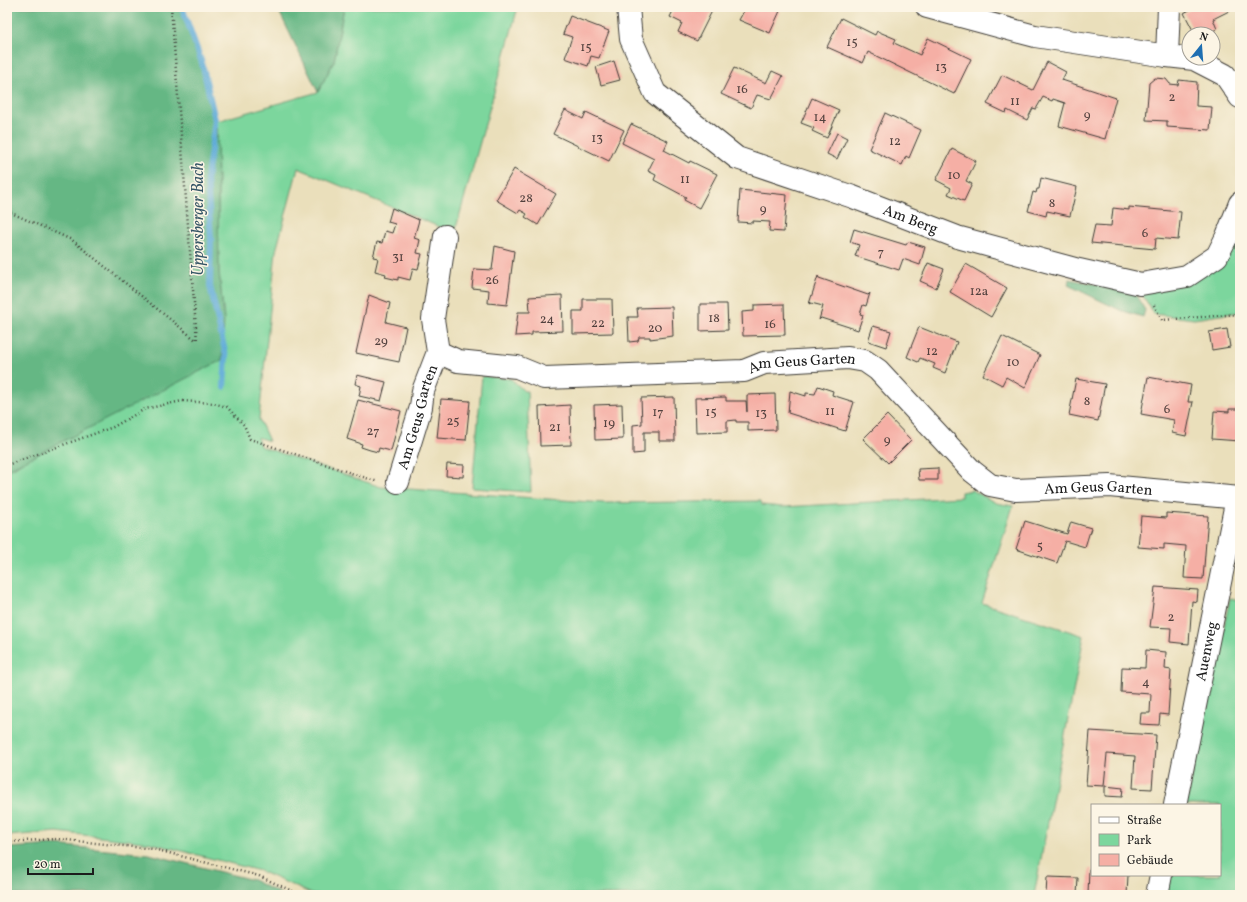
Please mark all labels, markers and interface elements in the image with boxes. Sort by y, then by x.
north arrow [1181,26,1221,66]
text: N [1197,30,1210,46]
house number: 15 [846,34,858,52]
house number: 15 [580,39,592,57]
house number: 13 [935,59,947,77]
house number: 16 [736,81,748,99]
house number: 2 [1169,89,1176,107]
house number: 11 [1010,93,1020,111]
house number: 9 [1084,107,1091,125]
house number: 14 [814,109,827,127]
house number: 13 [591,130,603,148]
house number: 12 [889,133,901,151]
water label: Uppersberger Bach [188,162,210,276]
house number: 10 [948,167,961,185]
house number: 11 [680,171,690,189]
house number: 28 [519,190,533,208]
house number: 8 [1049,195,1055,213]
street label: Am Berg [880,200,941,241]
house number: 9 [760,201,767,219]
house number: 6 [1142,225,1149,243]
house number: 7 [878,244,884,262]
house number: 31 [392,249,404,267]
house number: 26 [485,272,499,290]
house number: 12a [970,283,988,301]
house number: 18 [708,310,720,328]
house number: 24 [540,311,554,329]
house number: 22 [591,315,605,333]
house number: 16 [764,316,776,334]
house number: 20 [648,320,663,338]
house number: 29 [374,333,388,351]
house number: 12 [926,343,938,361]
street label: Am Geus Garten [745,349,858,380]
house number: 10 [1007,354,1020,372]
street label: Am Geus Garten [393,362,444,473]
house number: 8 [1084,393,1090,411]
house number: 6 [1164,401,1171,419]
house number: 11 [825,403,835,421]
house number: 17 [652,404,664,422]
house number: 15 [705,404,717,422]
house number: 13 [755,405,767,423]
house number: 25 [446,413,460,431]
house number: 19 [603,415,615,433]
house number: 21 [549,419,561,437]
house number: 27 [367,423,379,441]
house number: 9 [884,432,891,450]
street label: Am Geus Garten [1044,477,1153,502]
house number: 5 [1037,538,1043,556]
house number: 2 [1168,609,1175,627]
street label: Auenweg [1191,619,1224,683]
house number: 4 [1142,674,1150,692]
legend [1091,804,1221,876]
text: Straße [1127,813,1162,829]
text: Park [1127,833,1152,849]
scale bar [28,850,93,876]
text: Gebäude [1127,853,1174,869]
text: 20 m [34,857,61,873]

